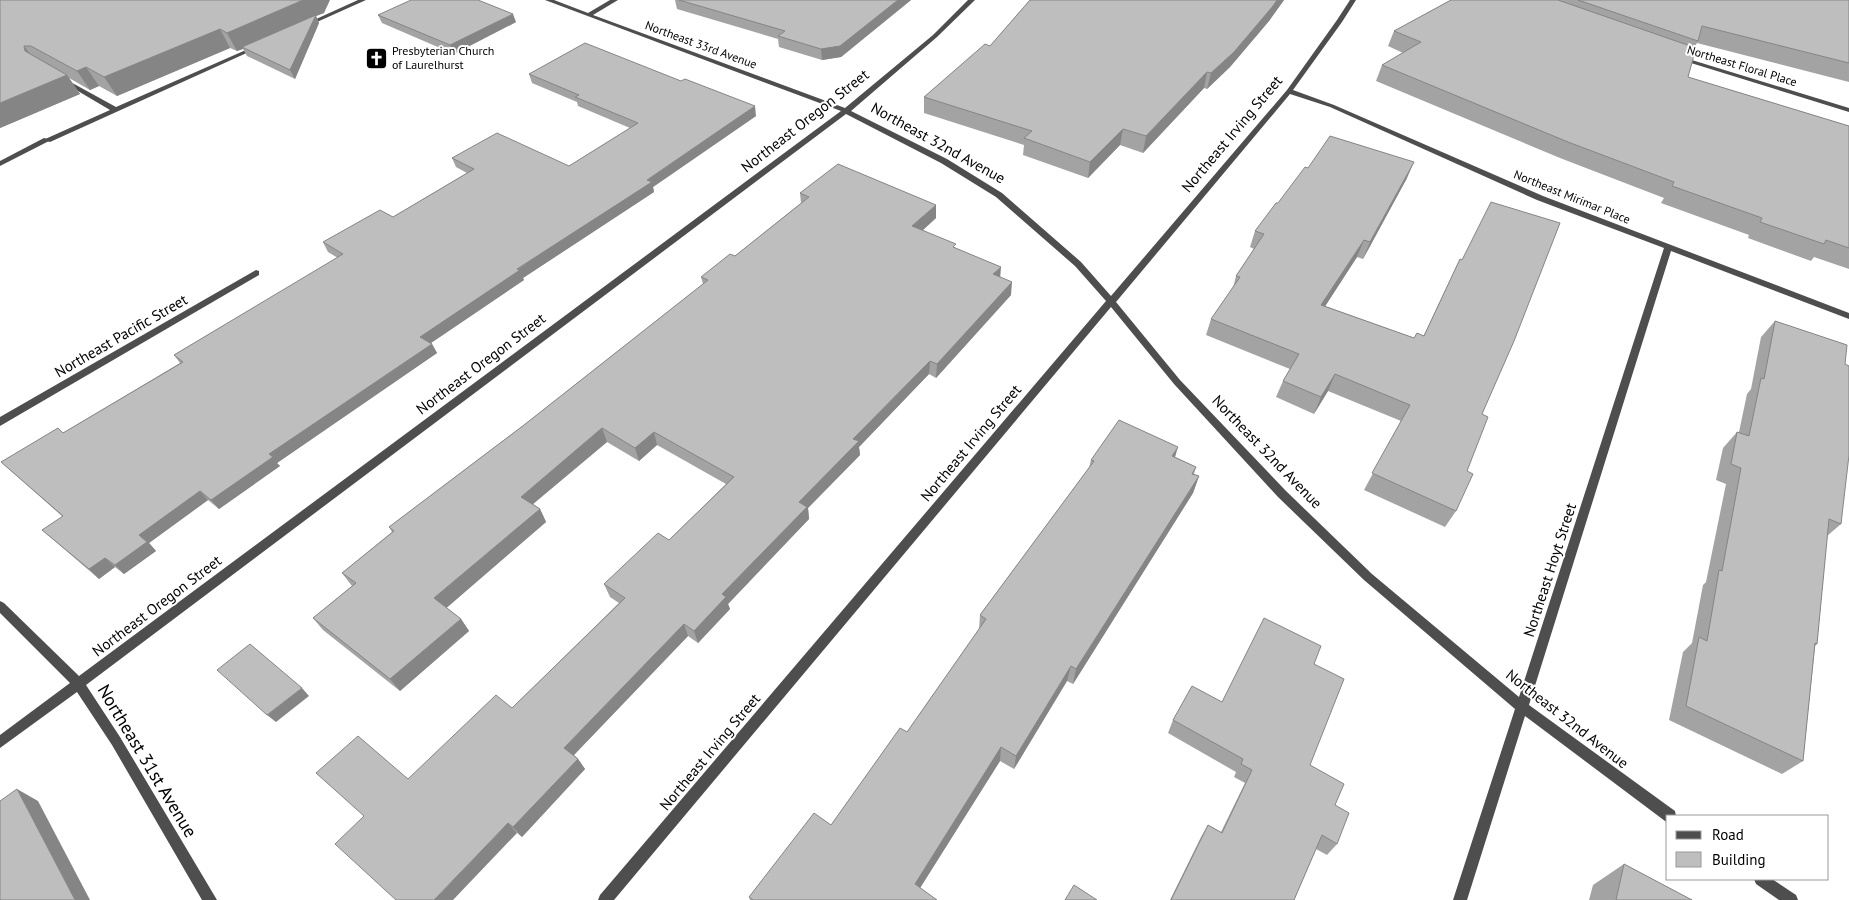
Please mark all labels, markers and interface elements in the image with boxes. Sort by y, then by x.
street label: Northeast 33rd Avenue [643,17,759,72]
street label: Northeast Floral Place [1685,42,1799,89]
place label: Presbyterian Church of Laurelhurst [392,43,494,72]
church icon: Presbyterian Church of Laurelhurst [364,46,388,70]
street label: Northeast Oregon Street [737,65,872,176]
street label: Northeast Irving Street [1177,71,1286,196]
street label: Northeast 32nd Avenue [868,98,1009,187]
street label: Northeast Mirimar Place [1512,166,1633,227]
street label: Northeast Pacific Street [51,290,191,381]
street label: Northeast Oregon Street [412,309,549,418]
street label: Northeast Irving Street [916,380,1025,505]
street label: Northeast 32nd Avenue [1208,391,1326,512]
street label: Northeast Hoyt Street [1519,500,1580,639]
street label: Northeast Oregon Street [88,551,225,660]
street label: Northeast 32nd Avenue [1502,665,1632,772]
street label: Northeast 31st Avenue [93,680,202,842]
street label: Northeast Irving Street [655,689,764,814]
legend [1666,815,1829,880]
text: Road [1712,825,1744,844]
text: Building [1712,850,1766,869]

